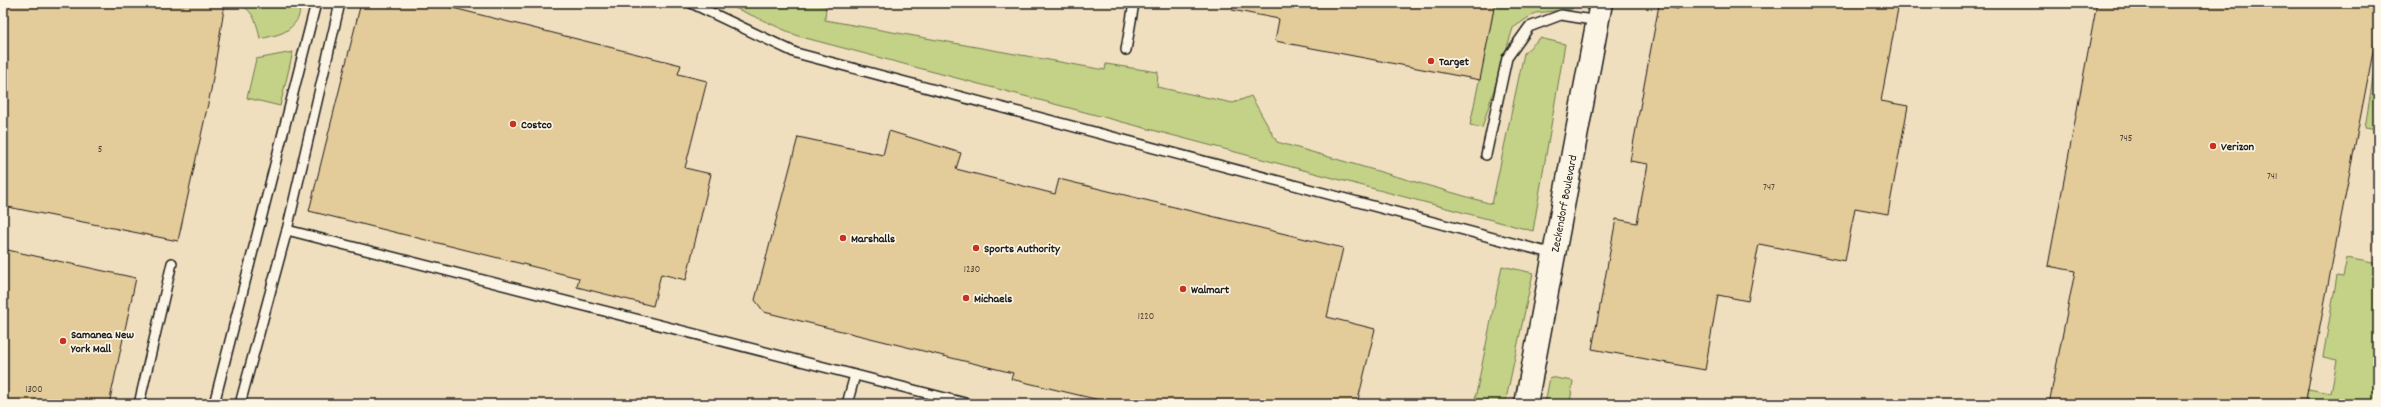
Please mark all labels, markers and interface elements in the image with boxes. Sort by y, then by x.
place label: Target [1439,54,1469,71]
marker: Target [1426,56,1436,66]
place label: Costco [521,117,553,134]
marker: Costco [508,119,518,129]
house number: 745 [2120,132,2133,146]
place label: Verizon [2221,139,2255,156]
marker: Verizon [2208,141,2218,151]
house number: 5 [98,143,103,157]
street label: Zeckendorf Boulevard [1548,154,1582,254]
house number: 741 [2267,170,2277,184]
house number: 747 [1763,181,1775,195]
place label: Marshalls [851,231,895,248]
marker: Marshalls [838,233,848,243]
place label: Sports Authority [984,241,1061,258]
marker: Sports Authority [971,243,981,253]
house number: 1230 [964,263,980,277]
place label: Walmart [1191,282,1230,299]
marker: Walmart [1178,284,1188,294]
place label: Michaels [974,291,1012,308]
marker: Michaels [961,293,971,303]
house number: 1220 [1138,310,1154,324]
place label: Samanea New York Mall [70,327,134,358]
marker: Samanea New York Mall [58,336,68,346]
house number: 1300 [25,383,43,397]

